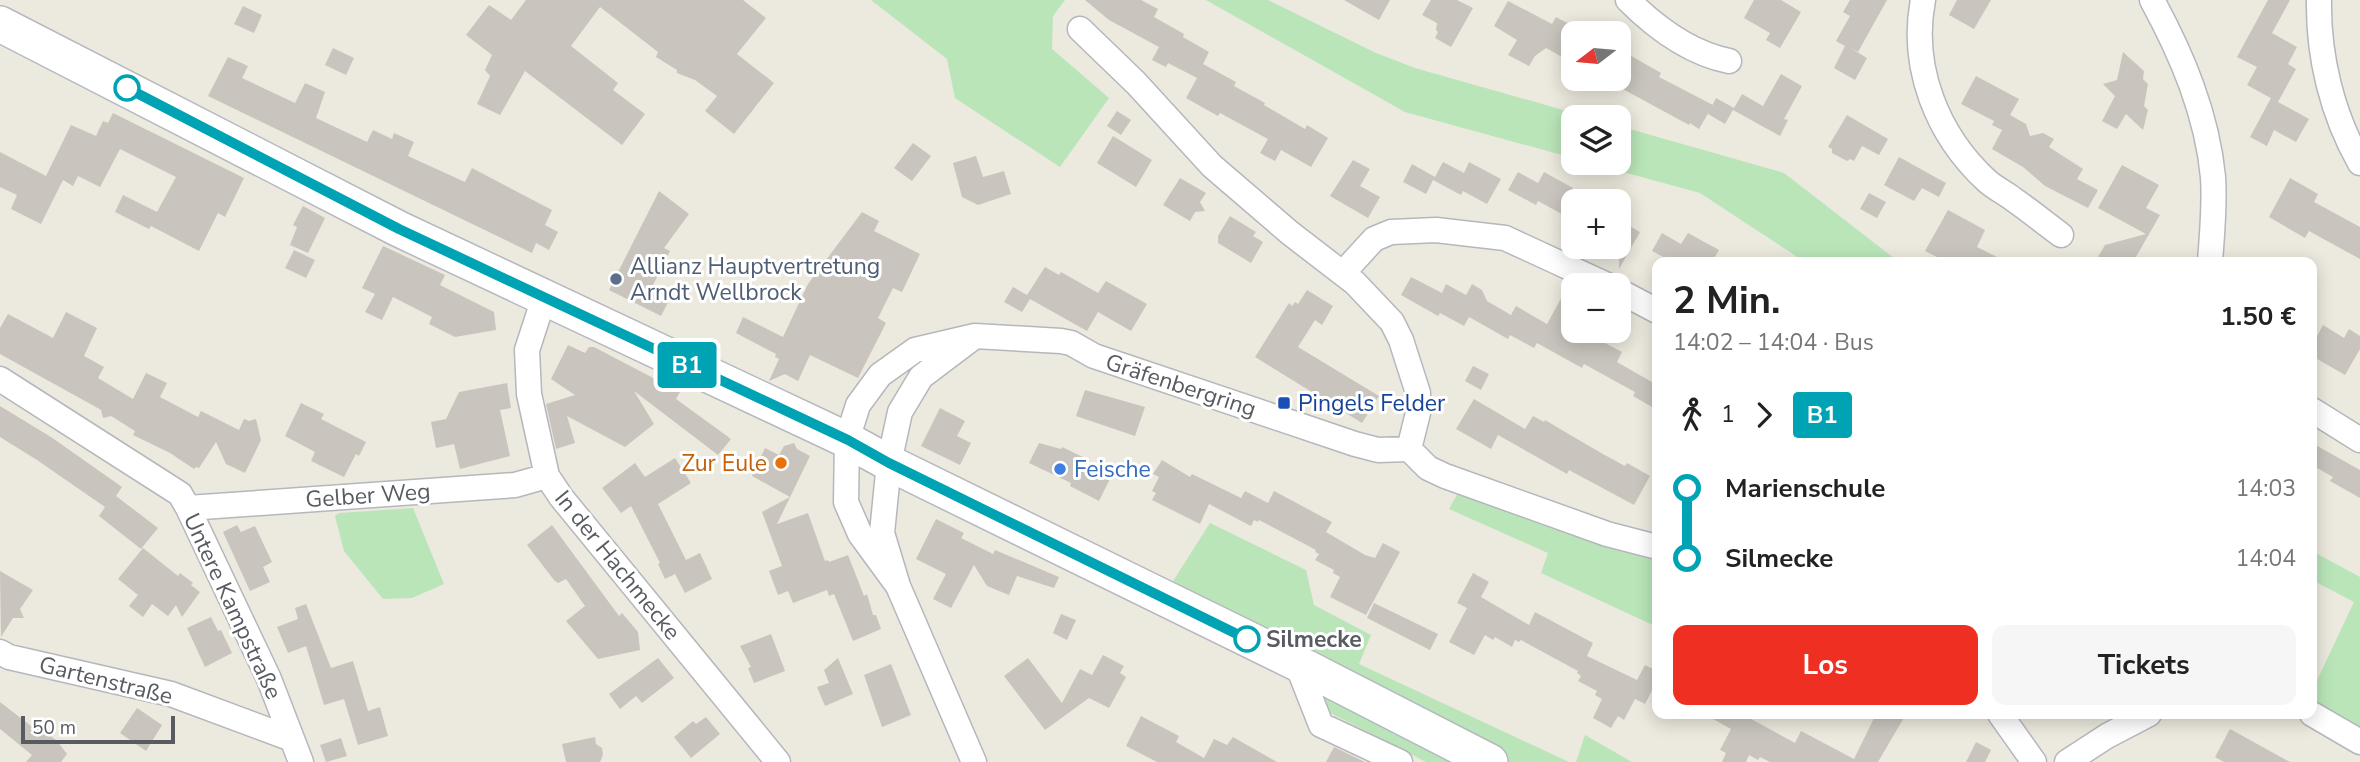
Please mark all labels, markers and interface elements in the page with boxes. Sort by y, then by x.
north arrow [1561,21,1631,91]
map controls [1561,21,1631,343]
unlabelled marker [114,75,140,101]
button: layers [1561,105,1631,175]
button: + [1561,189,1631,259]
place label: Allianz Hauptvertretung Arndt Wellbrock [630,251,880,308]
marker: Allianz Hauptvertretung Arndt Wellbrock [608,271,624,287]
button: − [1561,273,1631,343]
text: 2 Min. [1673,275,1780,326]
text: 1.50 € [2220,299,2296,334]
text: 14:02 – 14:04 · Bus [1673,327,1874,358]
line badge: B1 [656,342,718,388]
street label: Gräfenbergring [1101,346,1260,424]
text: B1 [672,349,702,381]
place label: Pingels Felder [1298,388,1446,419]
marker: Pingels Felder [1276,395,1292,411]
icon: walk [1673,396,1711,434]
icon: forward [1745,396,1783,434]
text: 1 [1721,399,1735,430]
text: B1 [1807,399,1838,431]
place label: Zur Eule [681,448,767,479]
place label: Feische [1074,454,1151,485]
marker: Zur Eule [773,455,789,471]
marker: Feische [1052,461,1068,477]
text: Marienschule [1725,471,1885,506]
text: 14:03 [2236,473,2296,504]
street label: Gelber Weg [304,476,432,515]
street label: In der Hachmecke [548,484,688,647]
street label: Untere Kampstraße [176,508,289,704]
text: Silmecke [1725,541,1833,576]
text: 14:04 [2236,543,2296,574]
place label: Silmecke [1266,624,1362,655]
button: Los [1673,625,1978,705]
button: Tickets [1992,625,2296,705]
marker: Silmecke [1234,626,1260,652]
street label: Gartenstraße [36,649,176,712]
scale bar [21,713,175,745]
text: 50 m [32,715,76,741]

